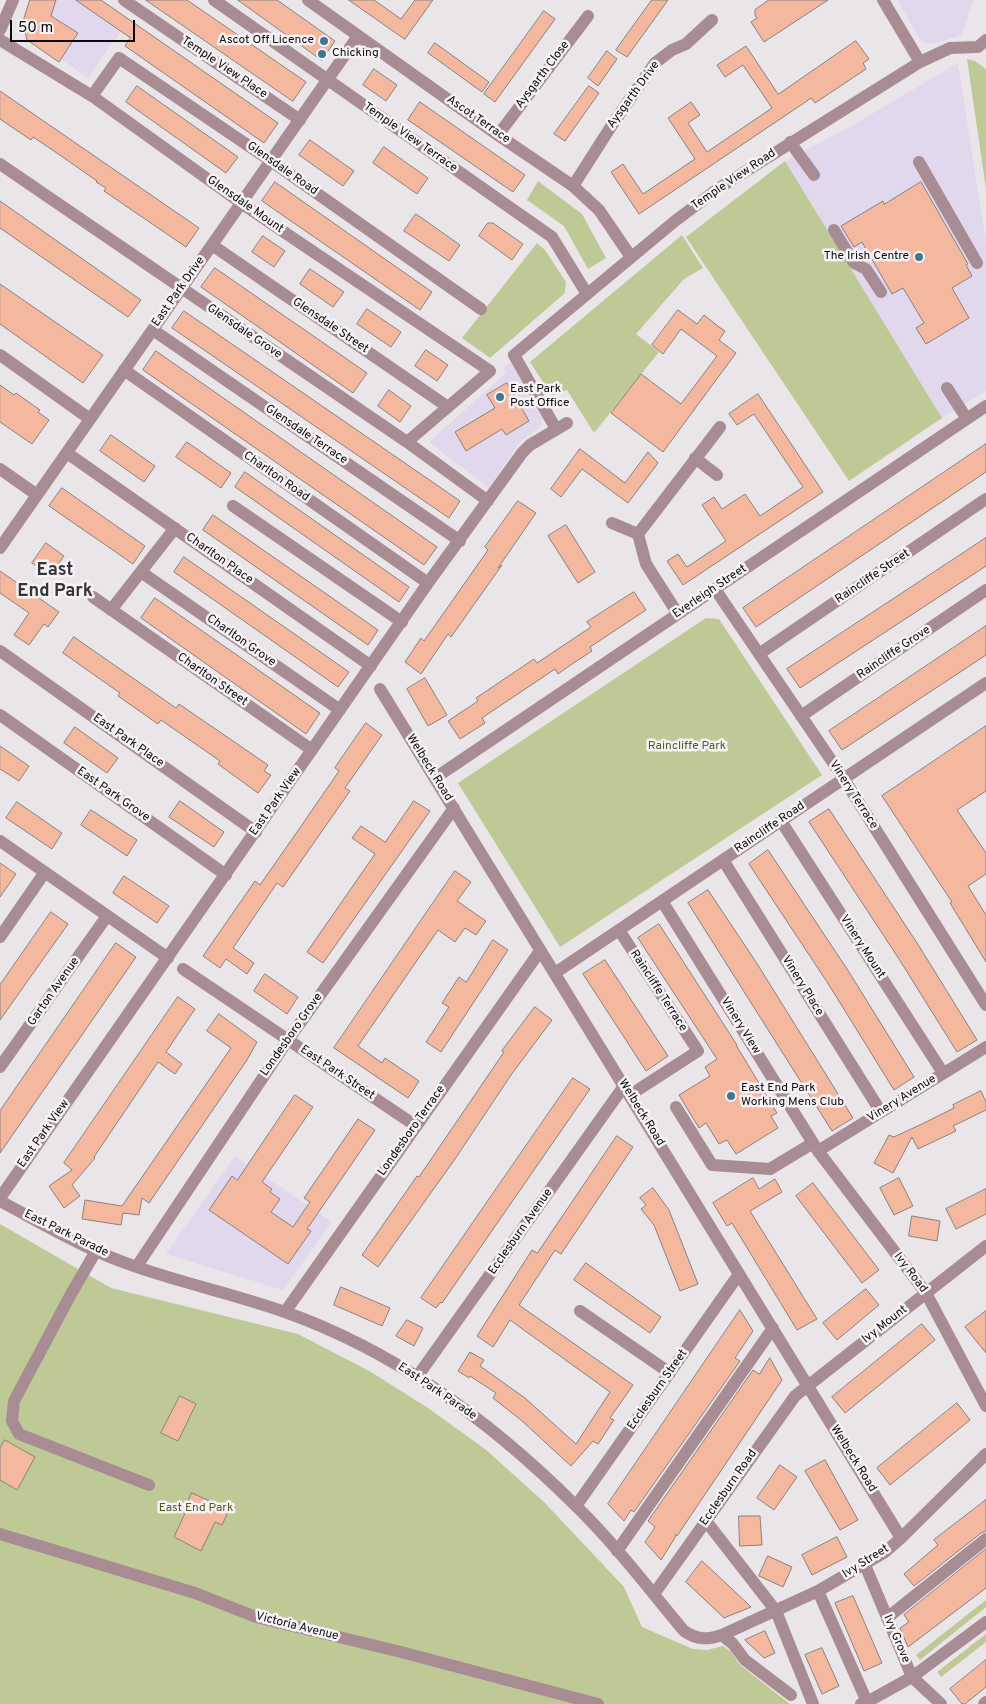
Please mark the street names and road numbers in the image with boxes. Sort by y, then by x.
street label: Temple View Place [178,34,270,102]
street label: Aysgarth Close [513,38,573,112]
street label: Aysgarth Drive [605,59,663,131]
street label: Ascot Terrace [443,93,513,147]
street label: Temple View Terrace [360,100,460,176]
street label: Glensdale Road [244,139,320,199]
street label: Temple View Road [689,147,779,213]
street label: Glensdale Mount [204,173,286,237]
street label: East Park Drive [149,254,209,330]
street label: Glensdale Street [289,295,371,357]
street label: Glensdale Grove [204,302,284,362]
street label: Glensdale Terrace [262,402,350,468]
street label: Charlton Road [240,449,312,505]
street label: Charlton Place [182,530,256,588]
street label: Raincliffe Street [833,547,913,607]
street label: Everleigh Street [670,562,750,622]
street label: Charlton Grove [204,612,278,670]
street label: Raincliffe Grove [855,623,933,683]
street label: Charlton Street [174,650,250,710]
street label: East Park Place [90,711,166,771]
street label: Welbeck Road [403,732,455,804]
street label: Vinery Terrace [825,758,881,832]
street label: East Park Grove [74,765,152,825]
street label: East Park View [247,765,305,839]
street label: Raincliffe Road [732,799,808,857]
street label: Vinery Mount [836,913,888,981]
street label: Raincliffe Terrace [626,948,690,1034]
street label: Vinery Place [778,953,826,1019]
street label: Garton Avenue [25,955,83,1029]
street label: Londesboro Grove [258,991,326,1079]
street label: Vinery View [717,995,763,1057]
street label: East Park Street [297,1043,377,1103]
street label: Vinery Avenue [865,1072,939,1126]
street label: Welbeck Road [615,1077,667,1149]
street label: Londesboro Terrace [375,1083,449,1179]
street label: East Park View [15,1097,73,1171]
street label: Ecclesburn Avenue [486,1186,556,1278]
street label: East Park Parade [22,1207,110,1261]
street label: Ivy Road [890,1250,930,1296]
street label: Ivy Mount [860,1303,910,1347]
street label: Ecclesburn Street [625,1347,691,1433]
street label: East Park Parade [395,1360,479,1424]
street label: Welbeck Road [827,1423,879,1495]
street label: Ecclesburn Road [697,1447,761,1529]
street label: Ivy Street [840,1542,892,1582]
street label: Victoria Avenue [254,1610,340,1644]
street label: Ivy Grove [879,1613,913,1665]

